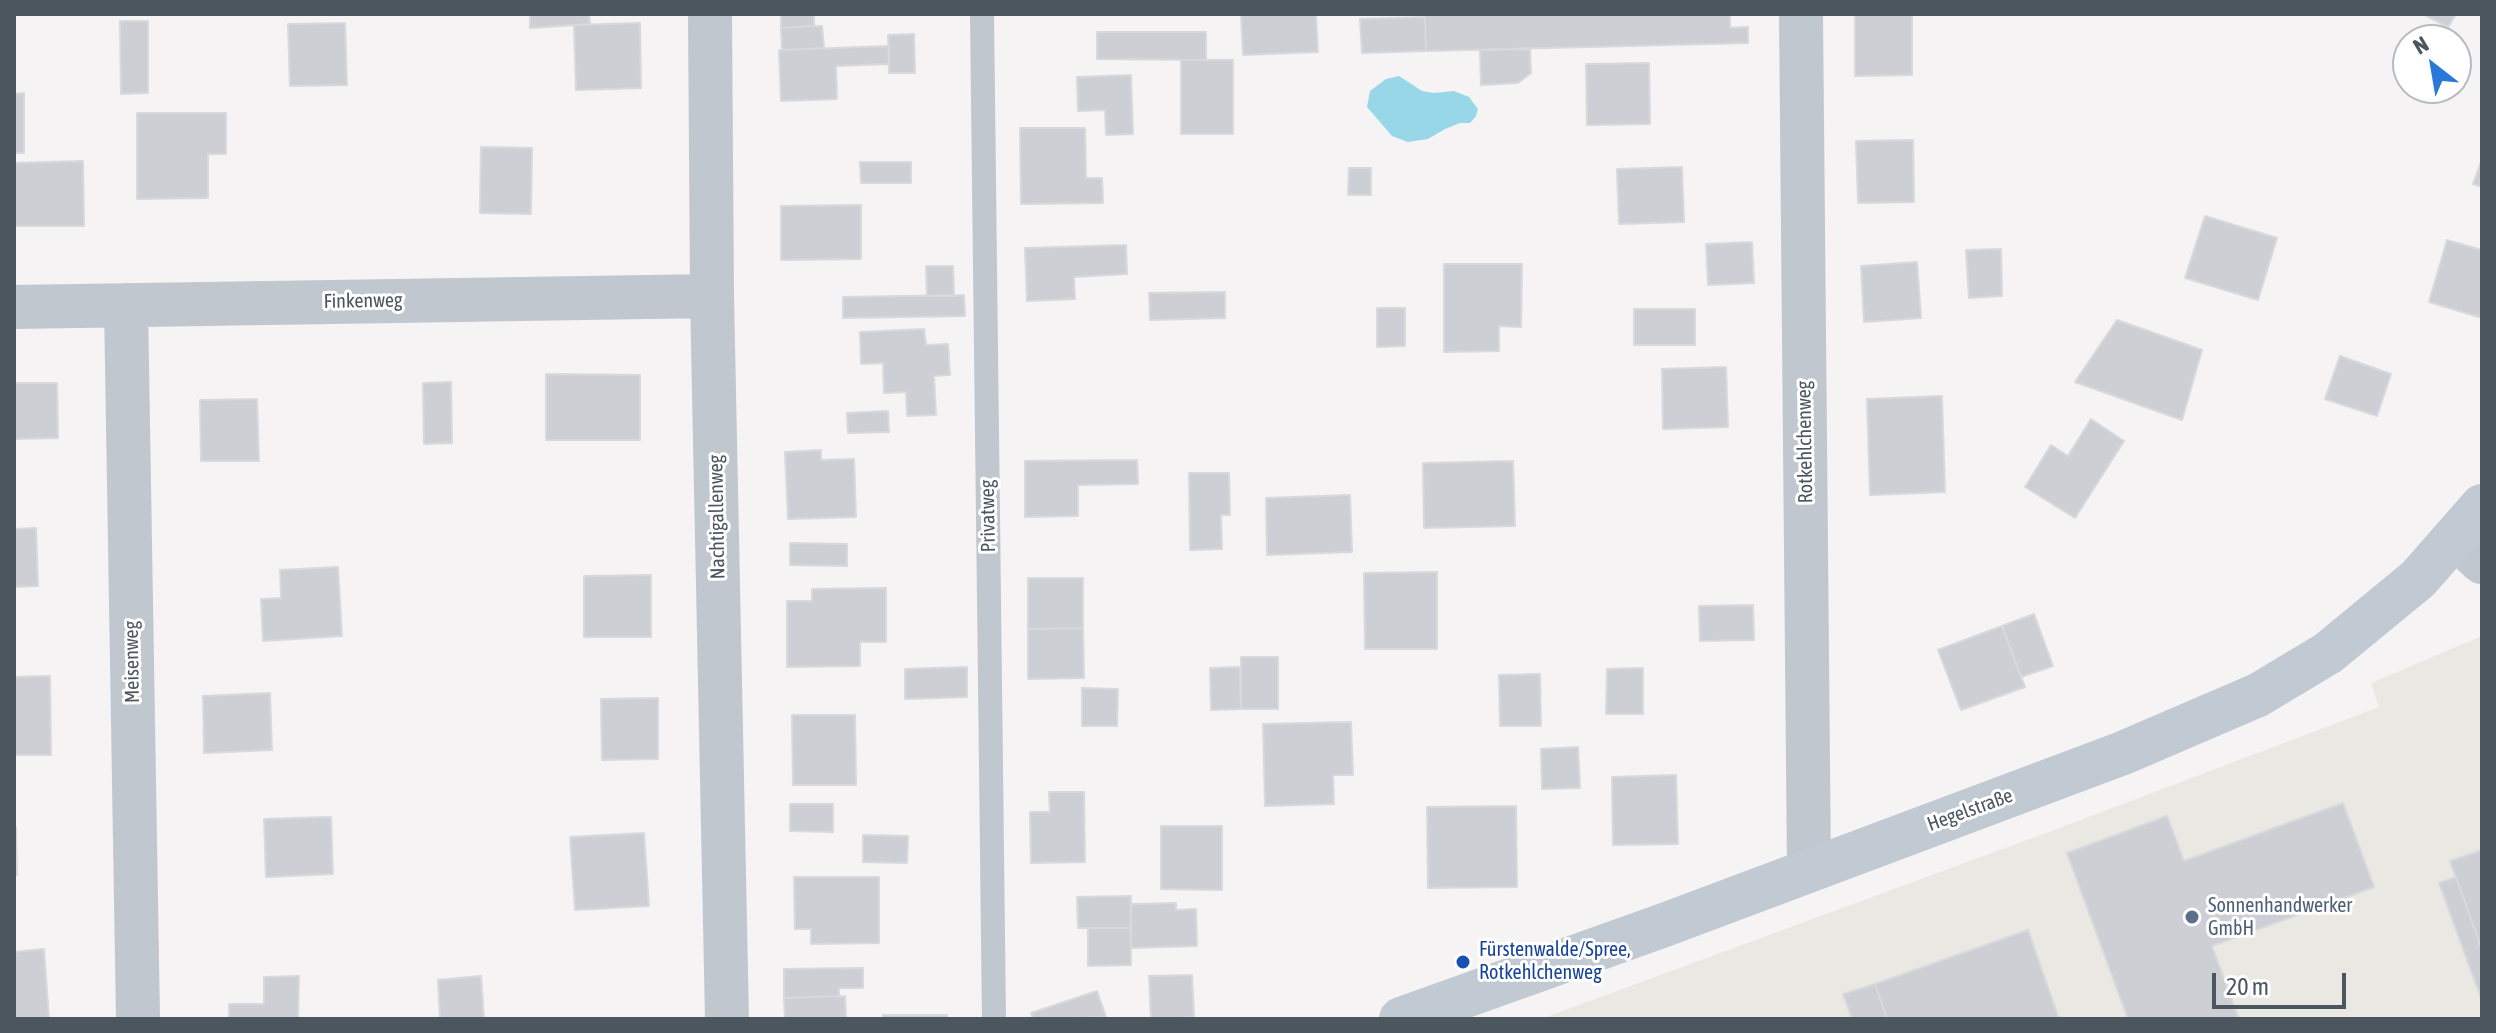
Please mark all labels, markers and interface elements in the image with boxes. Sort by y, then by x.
north arrow [2392,24,2472,104]
text: N [2408,31,2433,60]
street label: Finkenweg [323,288,403,314]
street label: Rotkehlchenweg [1792,380,1818,504]
street label: Nachtigallenweg [704,454,730,580]
street label: Privatweg [975,479,1001,553]
street label: Meisenweg [119,621,145,703]
street label: Hegelstraße [1924,783,2016,837]
place label: Sonnenhandwerker GmbH [2208,894,2352,941]
marker: Sonnenhandwerker GmbH [2183,908,2201,926]
place label: Fürstenwalde/Spree, Rotkehlchenweg [1479,938,1631,985]
marker: Fürstenwalde/Spree, Rotkehlchenweg [1454,953,1472,971]
scale bar [2216,957,2350,1007]
text: 20 m [2226,973,2269,1000]

